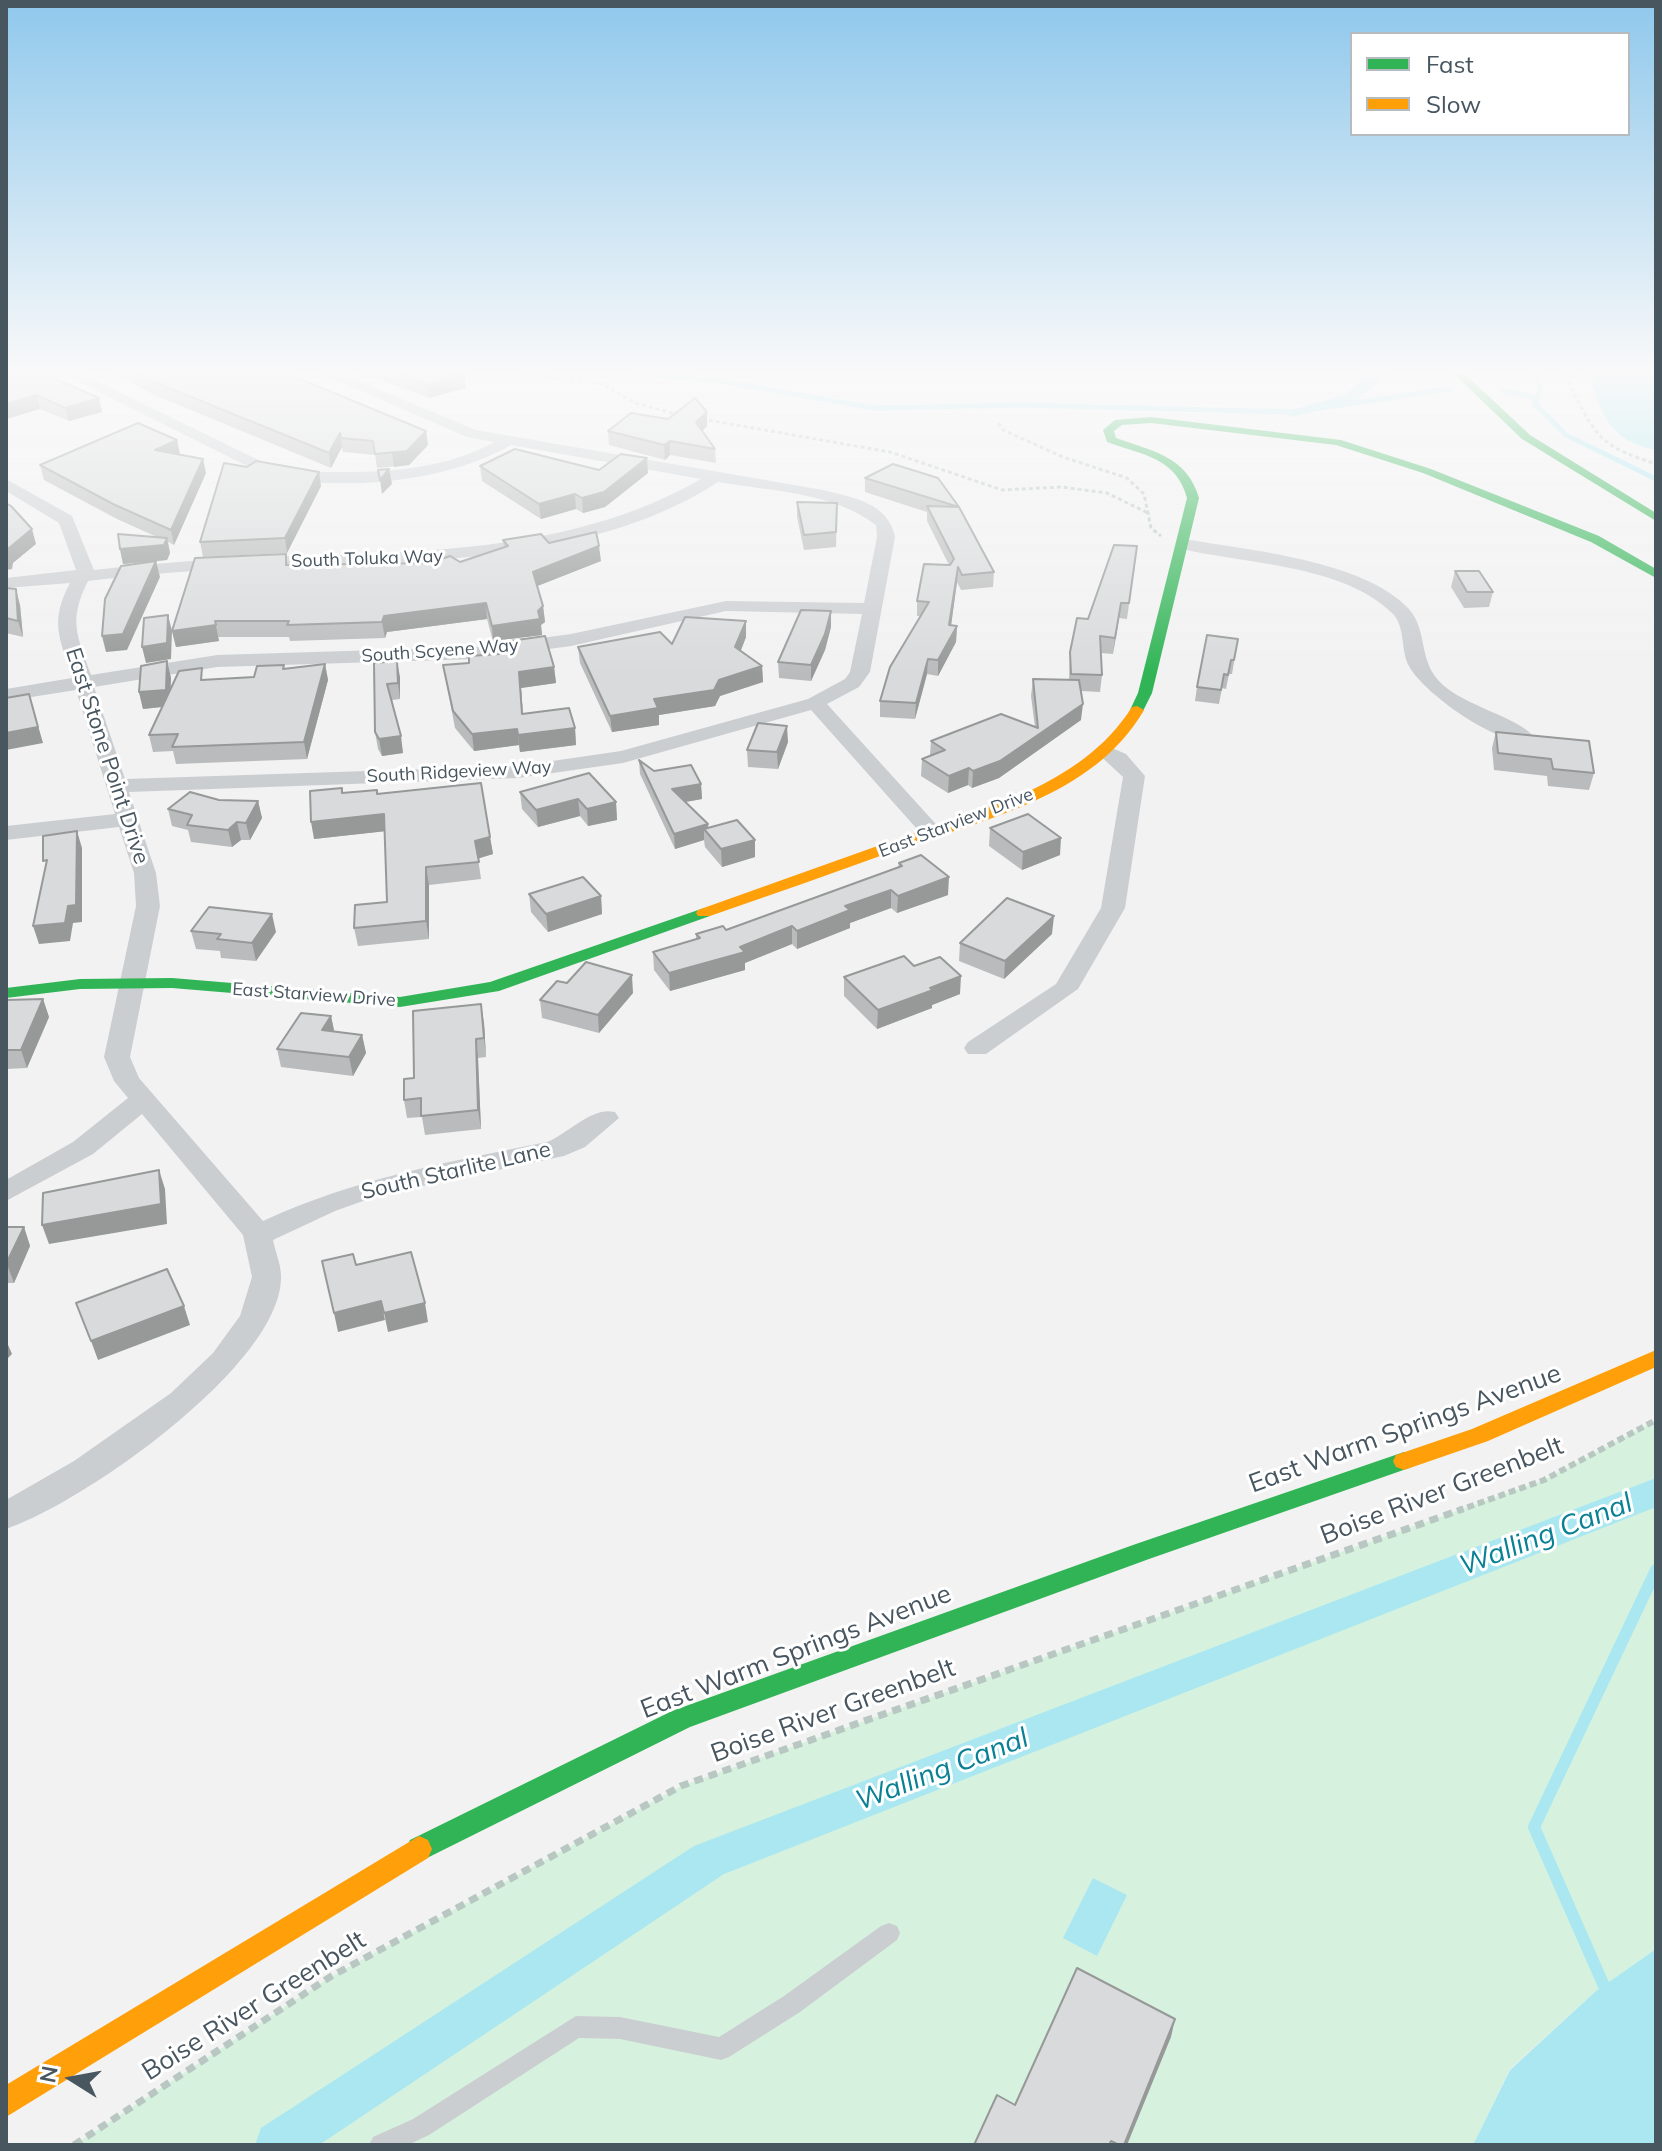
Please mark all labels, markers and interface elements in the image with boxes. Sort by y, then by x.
legend [1350,32,1630,136]
text: Fast [1426,49,1474,79]
text: Slow [1426,89,1481,119]
street label: South Toluka Way [291,546,443,572]
street label: South Scyene Way [361,635,519,667]
street label: East Stone Point Drive [60,645,154,867]
street label: South Ridgeview Way [366,756,552,788]
street label: East Starview Drive [876,784,1036,862]
street label: East Starview Drive [232,979,396,1011]
street label: South Starlite Lane [359,1136,553,1206]
street label: East Warm Springs Avenue [1245,1358,1565,1500]
street label: Boise River Greenbelt [1316,1430,1568,1552]
water label: Walling Canal [1455,1487,1637,1583]
street label: East Warm Springs Avenue [636,1578,956,1726]
street label: Boise River Greenbelt [707,1652,959,1770]
water label: Walling Canal [851,1722,1033,1818]
street label: Boise River Greenbelt [137,1925,371,2087]
north arrow [32,2039,112,2119]
text: N [33,2064,64,2085]

